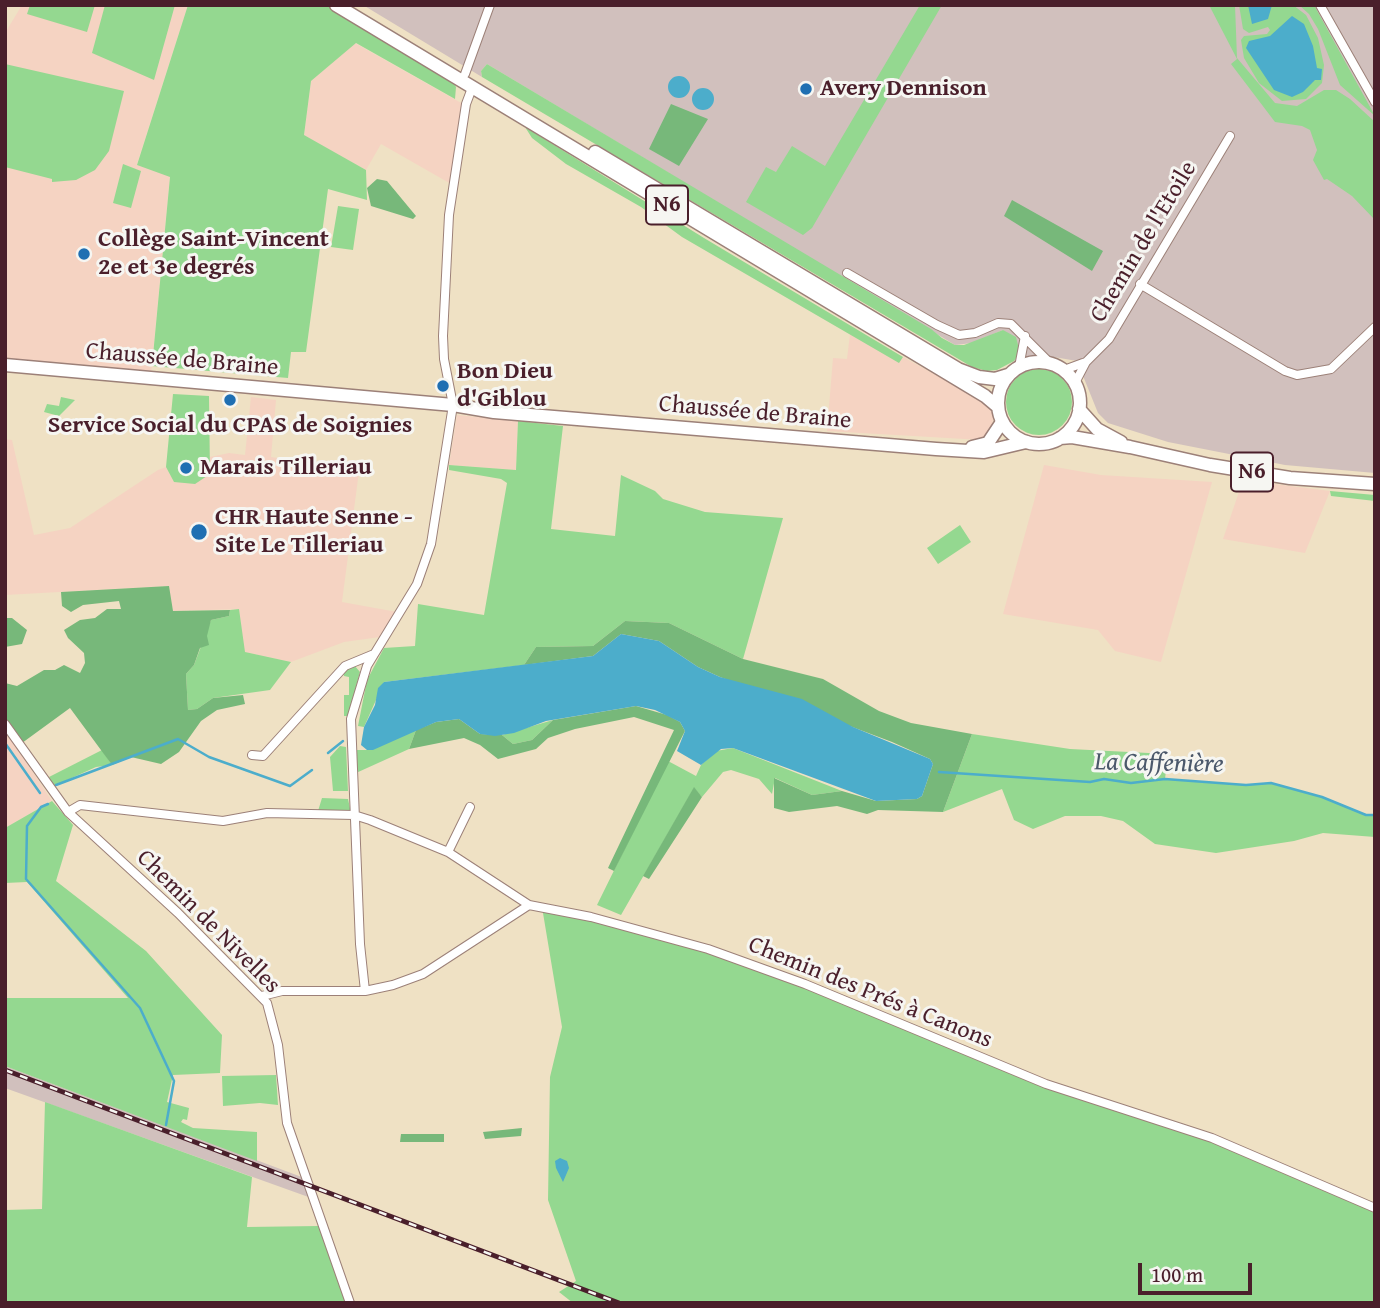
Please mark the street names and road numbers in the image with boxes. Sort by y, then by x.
street label: Chemin de l'Etoile [1085,156,1203,328]
road number: N6 [646,186,688,224]
street label: Chaussée de Braine [85,337,279,383]
street label: Chaussée de Braine [658,390,852,436]
road number: N6 [1231,452,1273,492]
street label: Chemin de Nivelles [130,844,286,1000]
street label: Chemin des Prés à Canons [744,931,996,1055]

